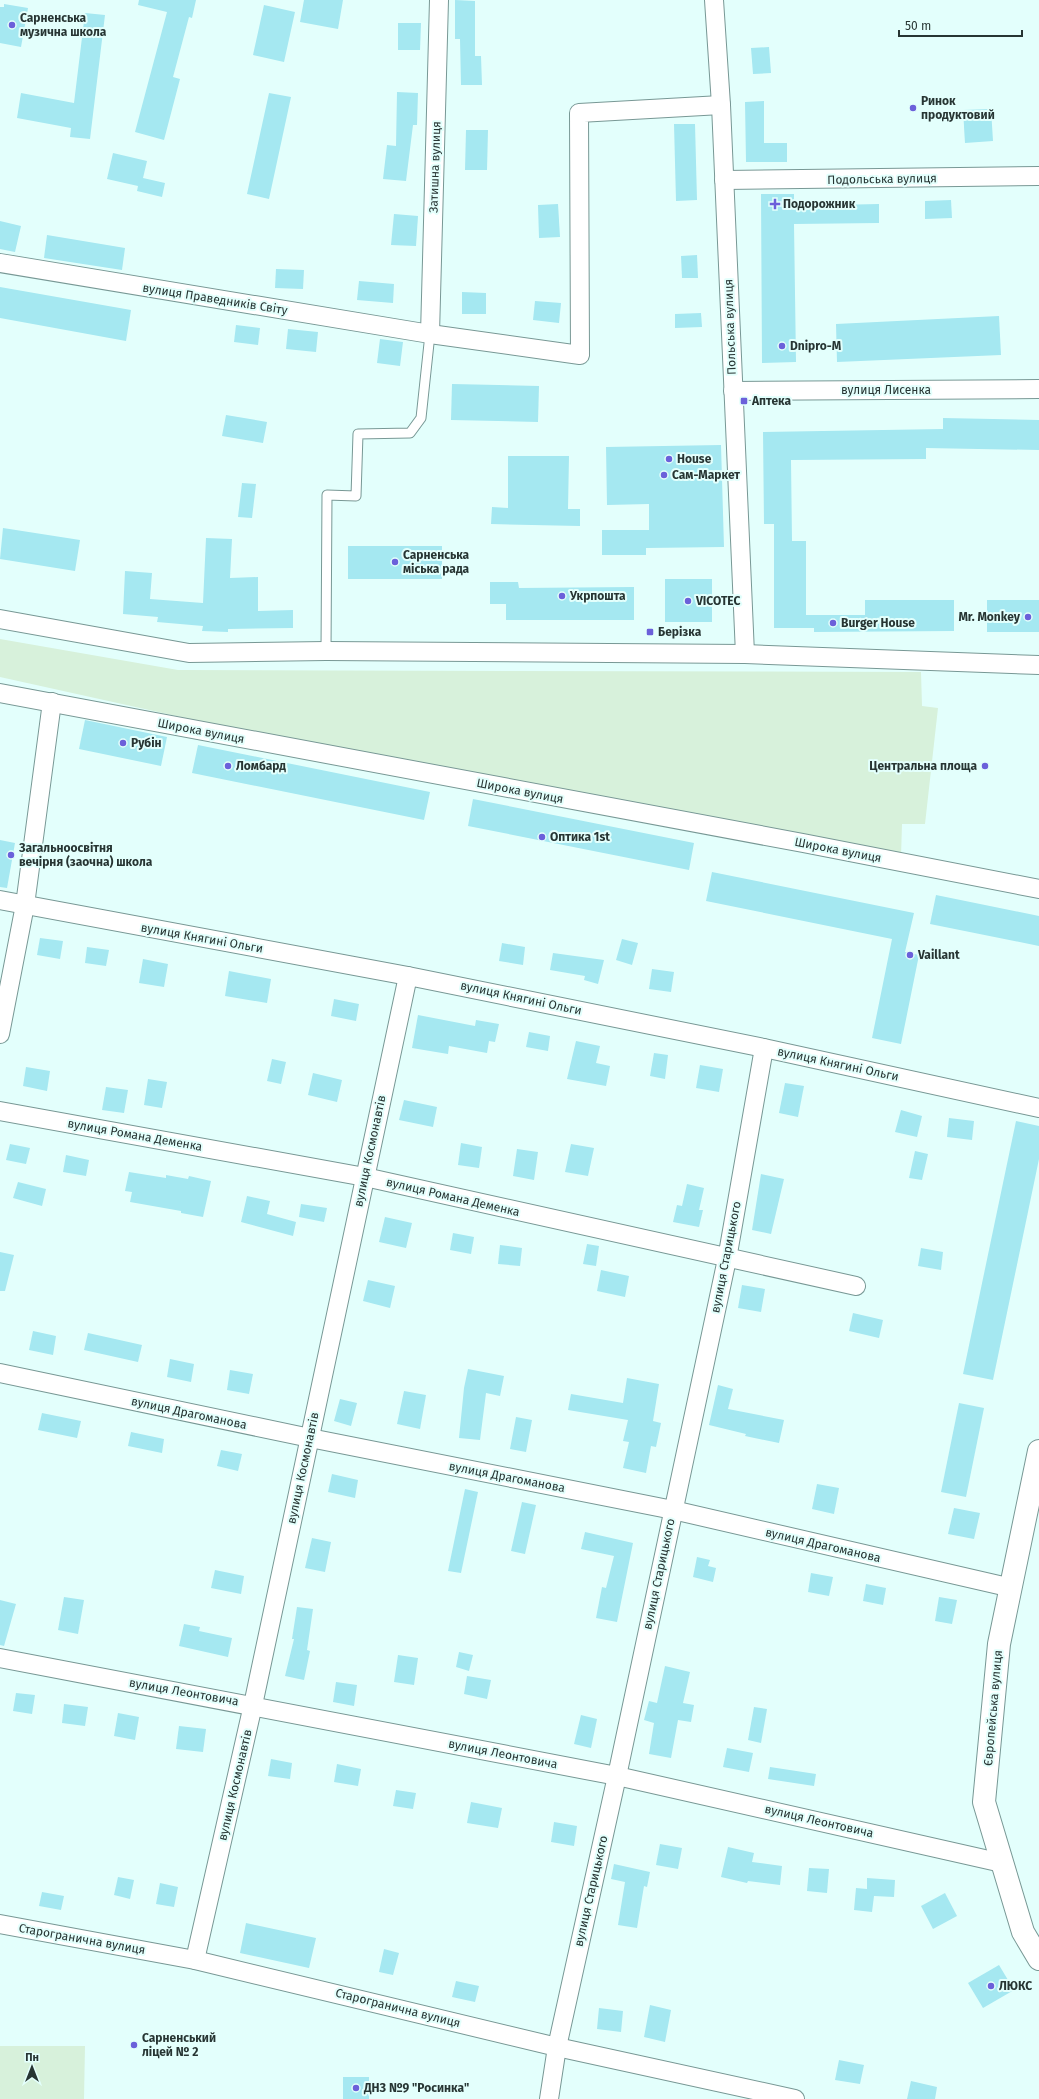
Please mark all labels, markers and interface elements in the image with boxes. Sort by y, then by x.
place label: Сарненська музична школа [20,11,107,39]
scale bar [899,12,1022,38]
text: 50 m [905,19,931,33]
marker: Сарненська музична школа [7,20,17,30]
place label: Ринок продуктовий [921,94,995,122]
marker: Ринок продуктовий [908,103,918,113]
street label: Затишна вулиця [426,121,444,213]
street label: Подольська вулиця [827,171,937,187]
place label: Подорожник [783,197,856,211]
marker: Подорожник [770,199,780,209]
street label: Польська вулиця [721,279,739,375]
street label: вулиця Праведників Світу [141,281,289,317]
place label: Dnipro-M [790,339,842,353]
marker: Dnipro-M [777,341,787,351]
street label: вулиця Лисенка [841,383,931,397]
place label: Аптека [751,394,791,408]
marker: Аптека [739,396,749,406]
place label: House [677,452,712,466]
marker: House [664,454,674,464]
place label: Сам-Маркет [672,468,740,482]
marker: Сам-Маркет [659,470,669,480]
place label: Сарненська міська рада [403,548,470,576]
marker: Сарненська міська рада [390,557,400,567]
place label: Укрпошта [569,589,626,603]
marker: Укрпошта [557,591,567,601]
place label: VICOTEC [695,594,741,608]
marker: VICOTEC [683,596,693,606]
place label: Mr. Monkey [958,610,1021,624]
marker: Mr. Monkey [1023,612,1033,622]
place label: Burger House [841,616,915,630]
marker: Burger House [828,618,838,628]
place label: Берізка [658,625,702,639]
marker: Берізка [645,627,655,637]
street label: Широка вулиця [156,716,246,746]
place label: Рубін [131,736,162,750]
marker: Рубін [118,738,128,748]
place label: Ломбард [236,759,286,773]
place label: Центральна площа [869,759,977,773]
marker: Ломбард [223,761,233,771]
marker: Центральна площа [980,761,990,771]
street label: Широка вулиця [475,776,565,806]
place label: Оптика 1st [550,830,610,844]
marker: Оптика 1st [537,832,547,842]
street label: Широка вулиця [793,835,883,865]
place label: Загальноосвітня вечірня (заочна) школа [18,841,153,869]
marker: Загальноосвітня вечірня (заочна) школа [6,850,16,860]
street label: вулиця Княгині Ольги [140,920,264,956]
place label: Vaillant [917,948,960,962]
marker: Vaillant [905,950,915,960]
street label: вулиця Княгині Ольги [459,978,583,1018]
street label: вулиця Княгині Ольги [776,1044,900,1084]
street label: вулиця Космонавтів [351,1094,389,1208]
street label: вулиця Романа Деменка [67,1116,203,1154]
street label: вулиця Романа Деменка [385,1175,521,1219]
street label: вулиця Старицького [708,1200,744,1314]
street label: вулиця Драгоманова [130,1394,248,1432]
street label: вулиця Космонавтів [284,1411,322,1525]
street label: вулиця Драгоманова [448,1459,566,1495]
street label: вулиця Старицького [640,1517,678,1631]
street label: вулиця Драгоманова [764,1525,882,1565]
street label: Європейська вулиця [981,1650,1005,1766]
street label: вулиця Леонтовича [128,1675,240,1709]
street label: вулиця Космонавтів [215,1728,255,1842]
street label: вулиця Леонтовича [447,1737,559,1771]
street label: вулиця Леонтовича [763,1802,875,1840]
street label: вулиця Старицького [571,1834,611,1948]
street label: Старогранична вулиця [18,1921,146,1957]
place label: ЛЮКС [999,1979,1032,1993]
marker: ЛЮКС [986,1981,996,1991]
street label: Старогранична вулиця [334,1986,462,2030]
place label: Сарненський ліцей № 2 [142,2031,216,2059]
marker: Сарненський ліцей № 2 [129,2040,139,2050]
north arrow [12,2047,52,2087]
text: Пн [25,2051,39,2064]
place label: ДНЗ №9 "Росинка" [363,2081,469,2095]
marker: ДНЗ №9 "Росинка" [351,2083,361,2093]

